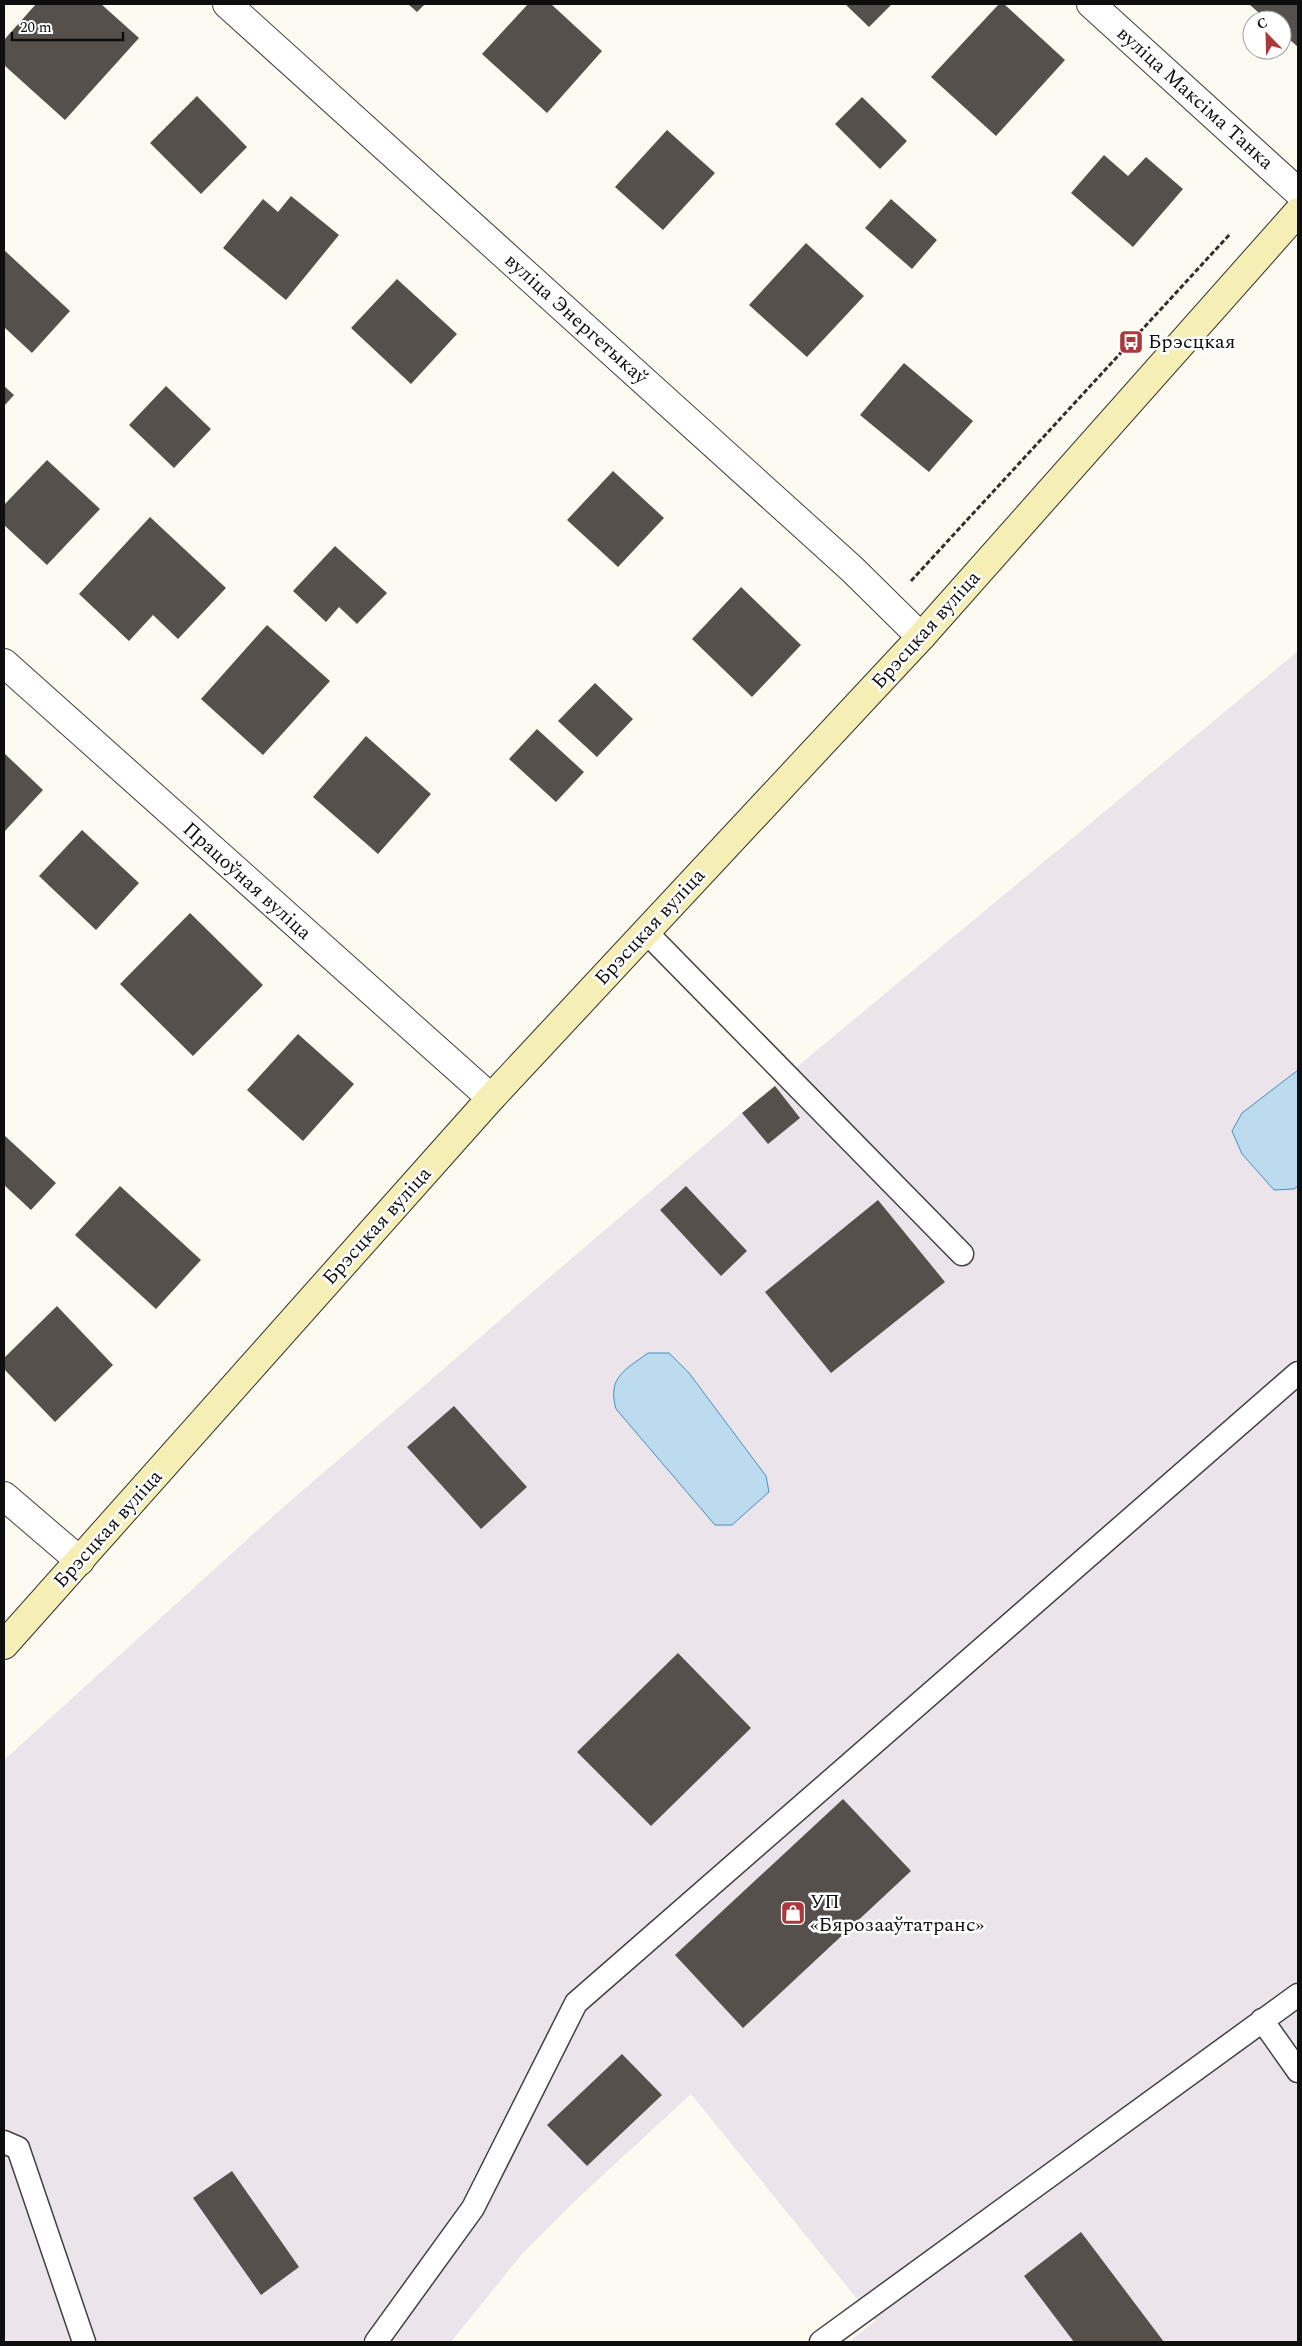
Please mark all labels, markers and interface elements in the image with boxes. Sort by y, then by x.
scale bar [12,10,124,42]
north arrow [1242,10,1292,60]
text: С [1253,12,1271,35]
text: 20 m [20,16,52,39]
street label: вуліца Максіма Танка [1110,19,1281,177]
street label: вуліца Энергетыкаў [497,246,656,393]
place label: Брэсцкая [1148,327,1236,357]
bus stop icon: Брэсцкая [1118,329,1144,355]
street label: Брэсцкая вуліца [864,564,988,696]
street label: Працоўная вуліца [176,815,318,947]
street label: Брэсцкая вуліца [588,861,713,992]
street label: Брэсцкая вуліца [315,1160,439,1292]
street label: Брэсцкая вуліца [46,1463,170,1595]
place label: УП «Бярозааўтатранс» [810,1887,985,1940]
shop icon: УП «Бярозааўтатранс» [780,1900,806,1926]

